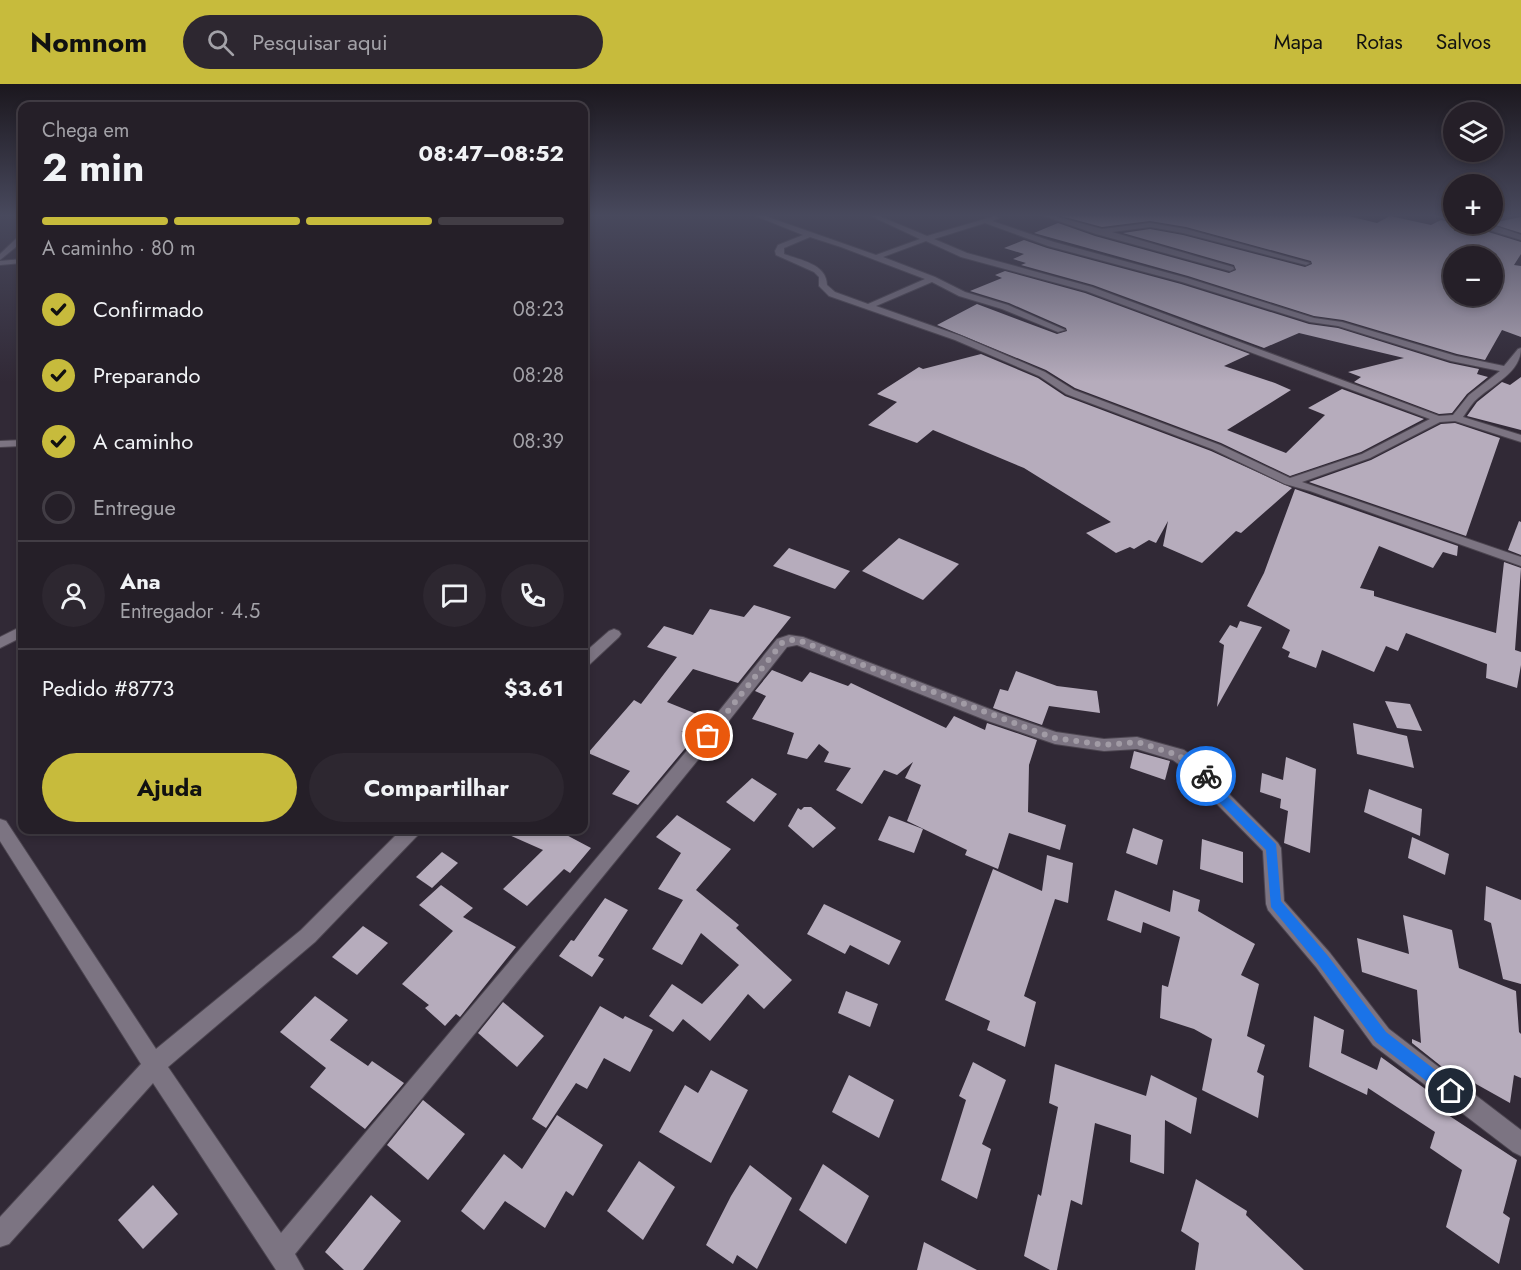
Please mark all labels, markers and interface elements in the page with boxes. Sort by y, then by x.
search box [183,15,603,69]
text: Nomnom [30,22,147,63]
icon: search [204,26,237,59]
text: Pesquisar aqui [252,26,388,58]
text: Mapa [1274,27,1323,57]
text: Rotas [1356,27,1403,57]
text: Salvos [1436,27,1491,57]
map controls [1443,102,1503,306]
button: layers [1443,102,1503,162]
text: Chega em [42,116,129,145]
text: 08:47–08:52 [419,137,564,169]
text: 2 min [42,139,144,196]
button: + [1443,174,1503,234]
text: A caminho · 80 m [42,234,196,263]
button: − [1443,246,1503,306]
icon: check [42,293,75,326]
text: Confirmado [93,293,203,325]
text: 08:23 [513,295,564,324]
icon: check [42,359,75,392]
text: Preparando [93,359,201,391]
text: 08:28 [513,361,564,390]
icon: check [42,425,75,458]
text: A caminho [93,425,193,457]
text: 08:39 [513,427,564,456]
text: Entregue [93,491,176,523]
button: person [42,564,105,627]
button: chat [423,564,486,627]
button: phone [501,564,564,627]
text: Ana [120,565,161,597]
text: Entregador · 4.5 [120,597,260,626]
text: Pedido #8773 [42,672,174,704]
text: $3.61 [504,672,564,704]
pin [682,710,733,761]
icon: bag [691,719,724,752]
courier [1176,746,1236,806]
button: Ajuda [42,753,297,822]
button: Compartilhar [309,753,564,822]
icon: bike [1190,760,1223,793]
pin [1425,1065,1476,1116]
icon: home [1434,1074,1467,1107]

